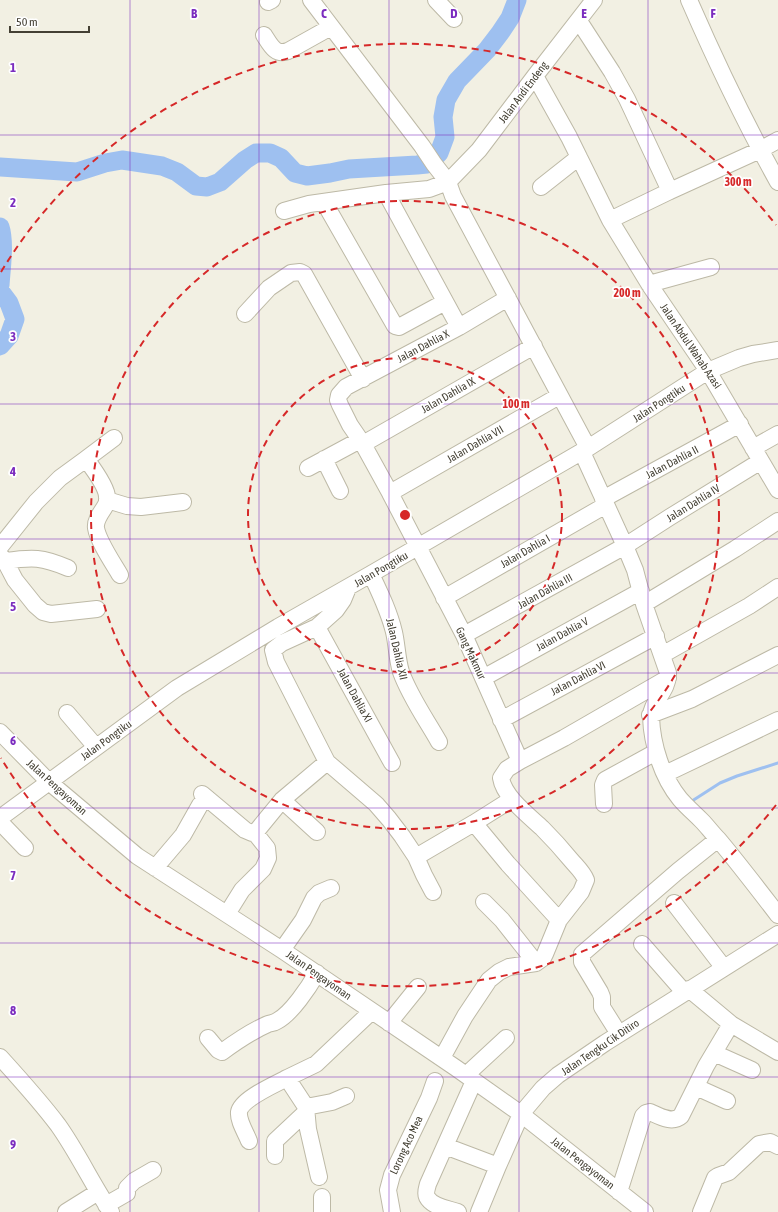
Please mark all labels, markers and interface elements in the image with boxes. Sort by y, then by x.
text: B [191,6,198,21]
text: C [321,6,327,21]
text: D [450,6,458,21]
text: E [581,6,587,21]
text: F [710,6,716,21]
scale bar [10,8,89,34]
text: 50 m [16,15,38,29]
street label: Jalan Andi Endeng [496,59,550,125]
text: 1 [10,60,16,75]
text: 300 m [724,175,752,189]
text: 2 [10,195,16,210]
text: 200 m [613,286,641,300]
street label: Jalan Abdul Wahab Azasi [658,301,724,391]
street label: Jalan Dahlia X [395,327,451,365]
text: 3 [10,329,16,344]
street label: Jalan Dahlia IX [419,375,477,415]
street label: Jalan Pongtiku [631,382,687,424]
text: 100 m [502,397,530,411]
street label: Jalan Dahlia VII [445,423,505,465]
street label: Jalan Dahlia II [644,443,700,481]
text: 4 [9,464,16,479]
street label: Jalan Dahlia IV [664,482,722,524]
centre of rings [398,508,412,522]
street label: Jalan Dahlia I [498,532,552,570]
street label: Jalan Pongtiku [352,549,410,589]
street label: Jalan Dahlia III [516,571,574,611]
text: 5 [10,599,16,614]
street label: Jalan Dahlia V [534,615,591,653]
street label: Jalan Dahlia XII [384,617,410,681]
street label: Gang Makmur [454,625,489,682]
street label: Jalan Dahlia VI [549,659,607,697]
street label: Jalan Dahlia XI [335,666,375,724]
street label: Jalan Pongtiku [78,718,134,762]
text: 6 [10,733,16,748]
street label: Jalan Pengayoman [24,757,90,817]
text: 7 [10,868,16,883]
street label: Jalan Pengayoman [284,948,354,1002]
text: 8 [10,1003,16,1018]
street label: Jalan Tengku Cik Ditiro [559,1017,641,1077]
street label: Lorong Aco Mea [387,1114,425,1176]
street label: Jalan Pengayoman [549,1135,617,1191]
text: 9 [10,1137,16,1152]

